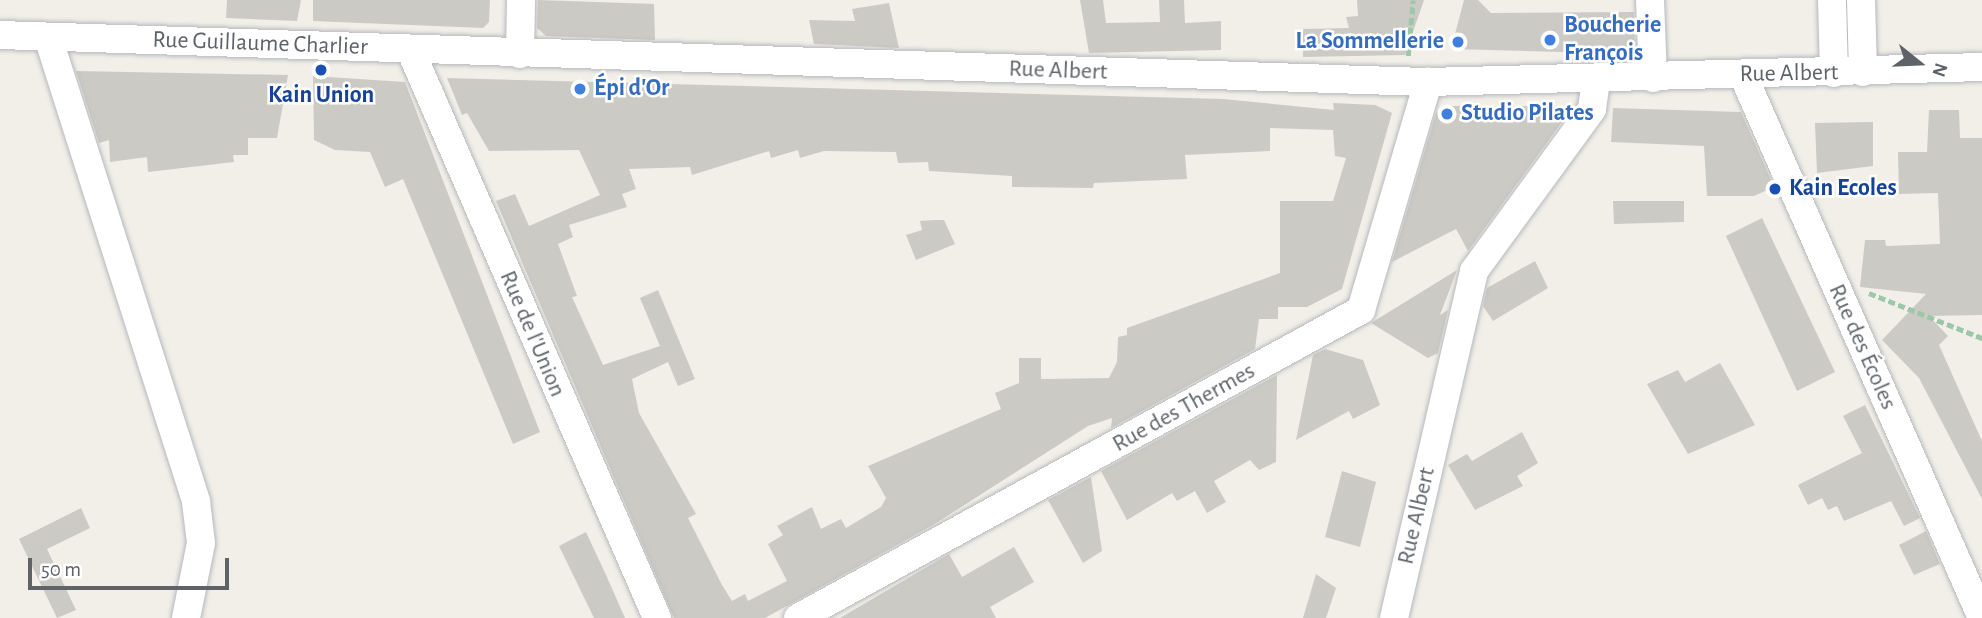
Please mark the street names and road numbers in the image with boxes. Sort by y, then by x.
street label: Rue Guillaume Charlier [152,26,368,62]
street label: Rue Albert [1008,55,1108,87]
street label: Rue Albert [1739,59,1839,89]
street label: Rue de l'Union [493,267,571,401]
street label: Rue des Écoles [1822,280,1902,414]
street label: Rue des Thermes [1108,357,1260,459]
street label: Rue Albert [1392,465,1442,567]

